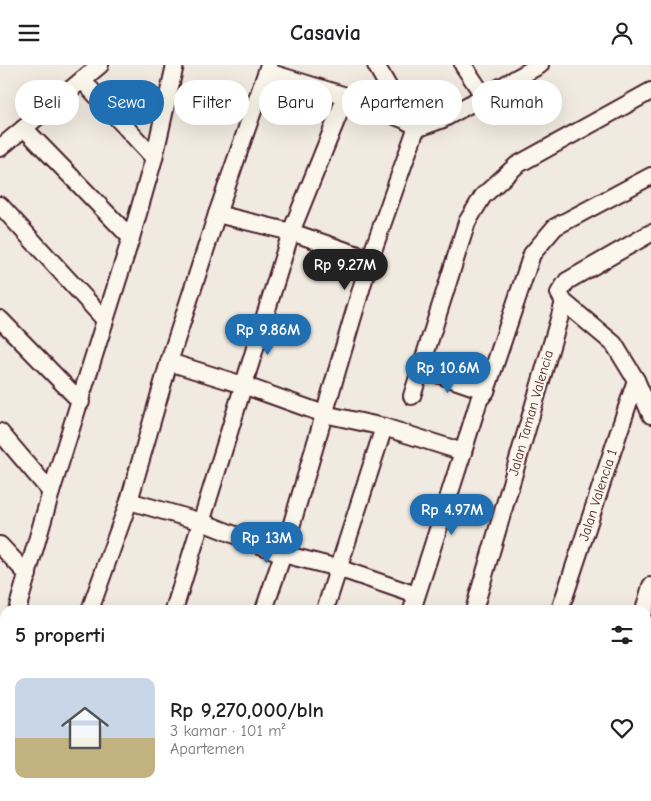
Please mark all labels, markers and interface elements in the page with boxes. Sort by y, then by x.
icon: menu [15,19,43,47]
icon: person [608,19,636,47]
text: Casavia [290,20,361,46]
chip: Beli [15,80,79,125]
chip: Sewa [89,80,164,125]
chip: Filter [174,80,249,125]
chip: Baru [259,80,332,125]
chip: Apartemen [342,80,462,125]
chip: Rumah [472,80,562,125]
pin: Rp 9.27M [293,249,397,291]
text: Rp 9.27M [314,256,376,274]
pin: Rp 9.86M [216,313,320,356]
text: Rp 9.86M [236,321,300,339]
street label: Jalan Taman Valencia [505,348,557,478]
pin: Rp 10.6M [396,351,500,394]
text: Rp 10.6M [417,359,479,377]
street label: Jalan Valencia 1 [575,447,621,543]
pin: Rp 4.97M [400,493,504,536]
text: Rp 4.97M [421,501,483,519]
pin: Rp 13M [226,521,308,564]
text: Rp 13M [242,529,292,547]
icon: filters [608,621,636,649]
text: 5 properti [15,623,105,647]
icon: home [55,698,115,758]
text: Rp 9,270,000/bln [170,698,324,722]
icon: heart [608,714,636,742]
text: 3 kamar · 101 m² [170,722,285,740]
text: Apartemen [170,740,245,758]

